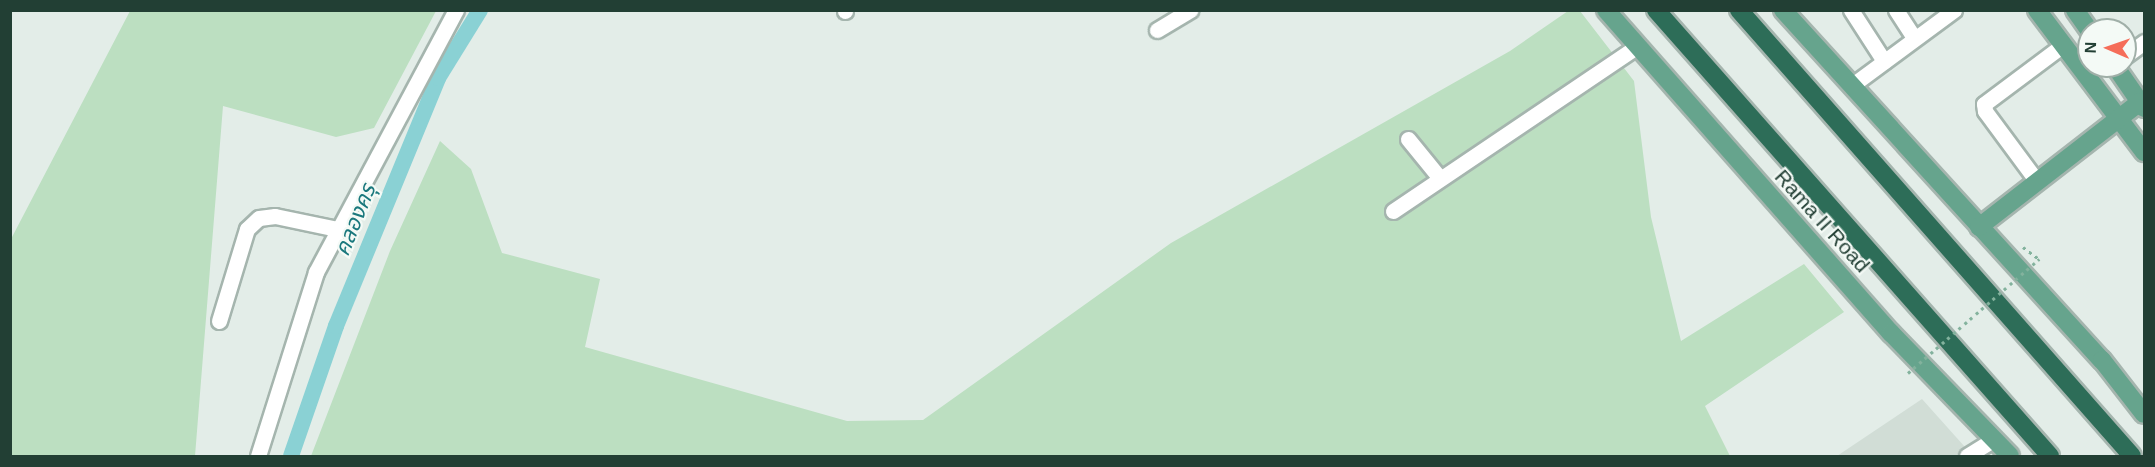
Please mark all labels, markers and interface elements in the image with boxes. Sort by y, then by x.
north arrow [2077,18,2137,78]
text: N [2082,41,2099,53]
street label: Rama II Road [1769,164,1875,278]
water label: คลองครุ [329,180,381,260]

